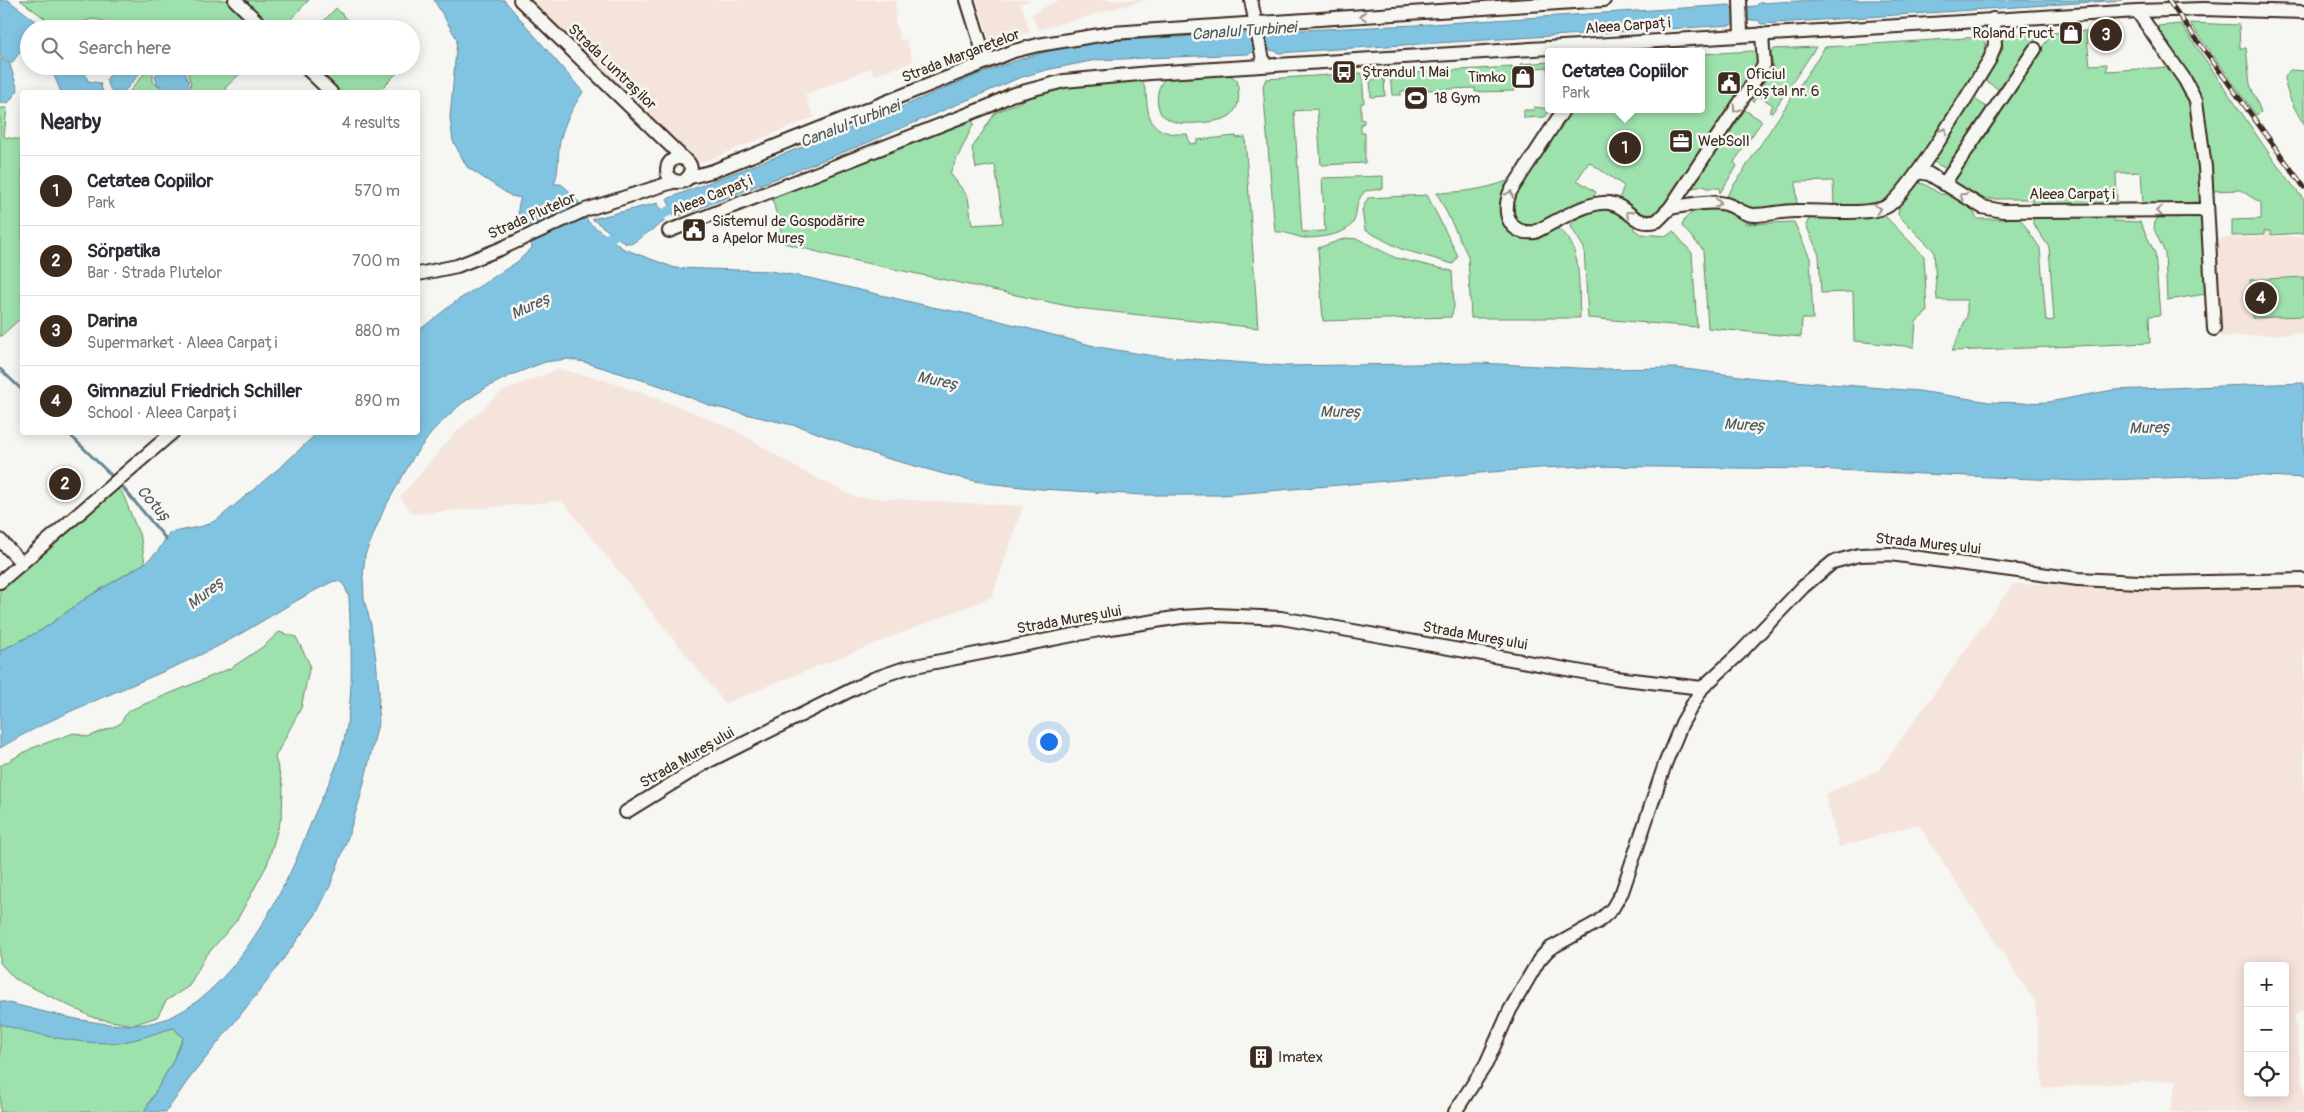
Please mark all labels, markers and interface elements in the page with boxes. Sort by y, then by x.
one-way arrow [1359,11,1367,22]
street label: Aleea Carpați [1585,14,1672,38]
pin: 3 [2090,16,2122,54]
water label: Canalul Turbinei [1191,17,1299,45]
search box [20,20,420,75]
street label: Strada Luntrașilor [564,20,661,115]
shop icon: Roland Fruct [2058,20,2084,46]
street label: Strada Margaretelor [899,24,1023,87]
place label: Roland Fruct [1972,24,2055,43]
icon: search [38,34,66,62]
text: Search here [78,36,171,60]
popup [1545,48,1705,113]
bus stop icon: Ștrandul 1 Mai [1331,59,1357,85]
text: Cetatea Copiilor [1562,59,1688,83]
place label: Ștrandul 1 Mai [1362,63,1449,82]
shop icon: Timko [1510,64,1536,90]
place label: Oficiul Poștal nr. 6 [1746,65,1819,101]
place label: Timko [1468,68,1506,87]
public building icon: Oficiul Poștal nr. 6 [1716,70,1742,96]
text: Park [1562,83,1590,103]
sports icon: 18 Gym [1403,85,1429,111]
place label: 18 Gym [1434,89,1480,108]
water label: Canalul Turbinei [797,95,905,152]
one-way arrow [1733,104,1742,113]
text: Nearby [40,109,101,136]
text: 4 results [342,113,400,133]
one-way arrow [1938,127,1947,136]
office icon: WebSoll [1668,128,1694,154]
pin: 1 [1609,129,1641,167]
place label: WebSoll [1698,132,1750,151]
text: Cetatea Copiilor [87,169,213,193]
street label: Aleea Carpați [669,171,756,221]
text: 1 [53,181,59,201]
text: 570 m [354,181,400,201]
street label: Aleea Carpați [2029,185,2115,204]
street label: Strada Plutelor [485,188,580,244]
one-way arrow [1504,190,1514,199]
text: Park [87,193,115,213]
one-way arrow [1959,193,1968,203]
one-way arrow [1715,198,1723,209]
one-way arrow [1873,204,1882,215]
one-way arrow [2154,205,2162,216]
one-way arrow [1625,211,1635,220]
place label: Sistemul de Gospodărire a Apelor Mureș [712,212,865,248]
public building icon: Sistemul de Gospodărire a Apelor Mureș [681,217,707,243]
text: Sörpatika [87,239,160,263]
text: 2 [52,251,60,271]
text: 700 m [352,251,400,271]
text: Bar · Strada Plutelor [87,263,222,283]
pin: 4 [2245,279,2277,317]
water label: Mureș [508,288,554,324]
text: Darina [87,309,137,333]
text: 3 [52,321,60,341]
text: 880 m [355,321,400,341]
text: Supermarket · Aleea Carpați [87,333,277,353]
water label: Mureș [915,367,961,395]
text: Gimnaziul Friedrich Schiller [87,379,302,403]
text: 4 [51,391,61,411]
text: 890 m [355,391,400,411]
water label: Mureș [1320,402,1362,422]
text: School · Aleea Carpați [87,403,236,423]
water label: Mureș [1723,414,1767,436]
water label: Mureș [2128,417,2172,439]
pin: 2 [49,465,81,503]
water label: Cotuș [132,481,176,527]
street label: Strada Mureșului [1874,529,1982,559]
water label: Mureș [183,572,229,614]
street label: Strada Mureșului [1015,601,1123,639]
street label: Strada Mureșului [1421,617,1529,655]
street label: Strada Mureșului [636,723,738,793]
your location [1036,729,1062,755]
map controls [2244,962,2289,1097]
button: + [2244,962,2289,1007]
button: − [2244,1007,2289,1052]
building icon: Imatex [1248,1044,1274,1070]
place label: Imatex [1278,1048,1323,1067]
button: locate [2244,1052,2289,1097]

